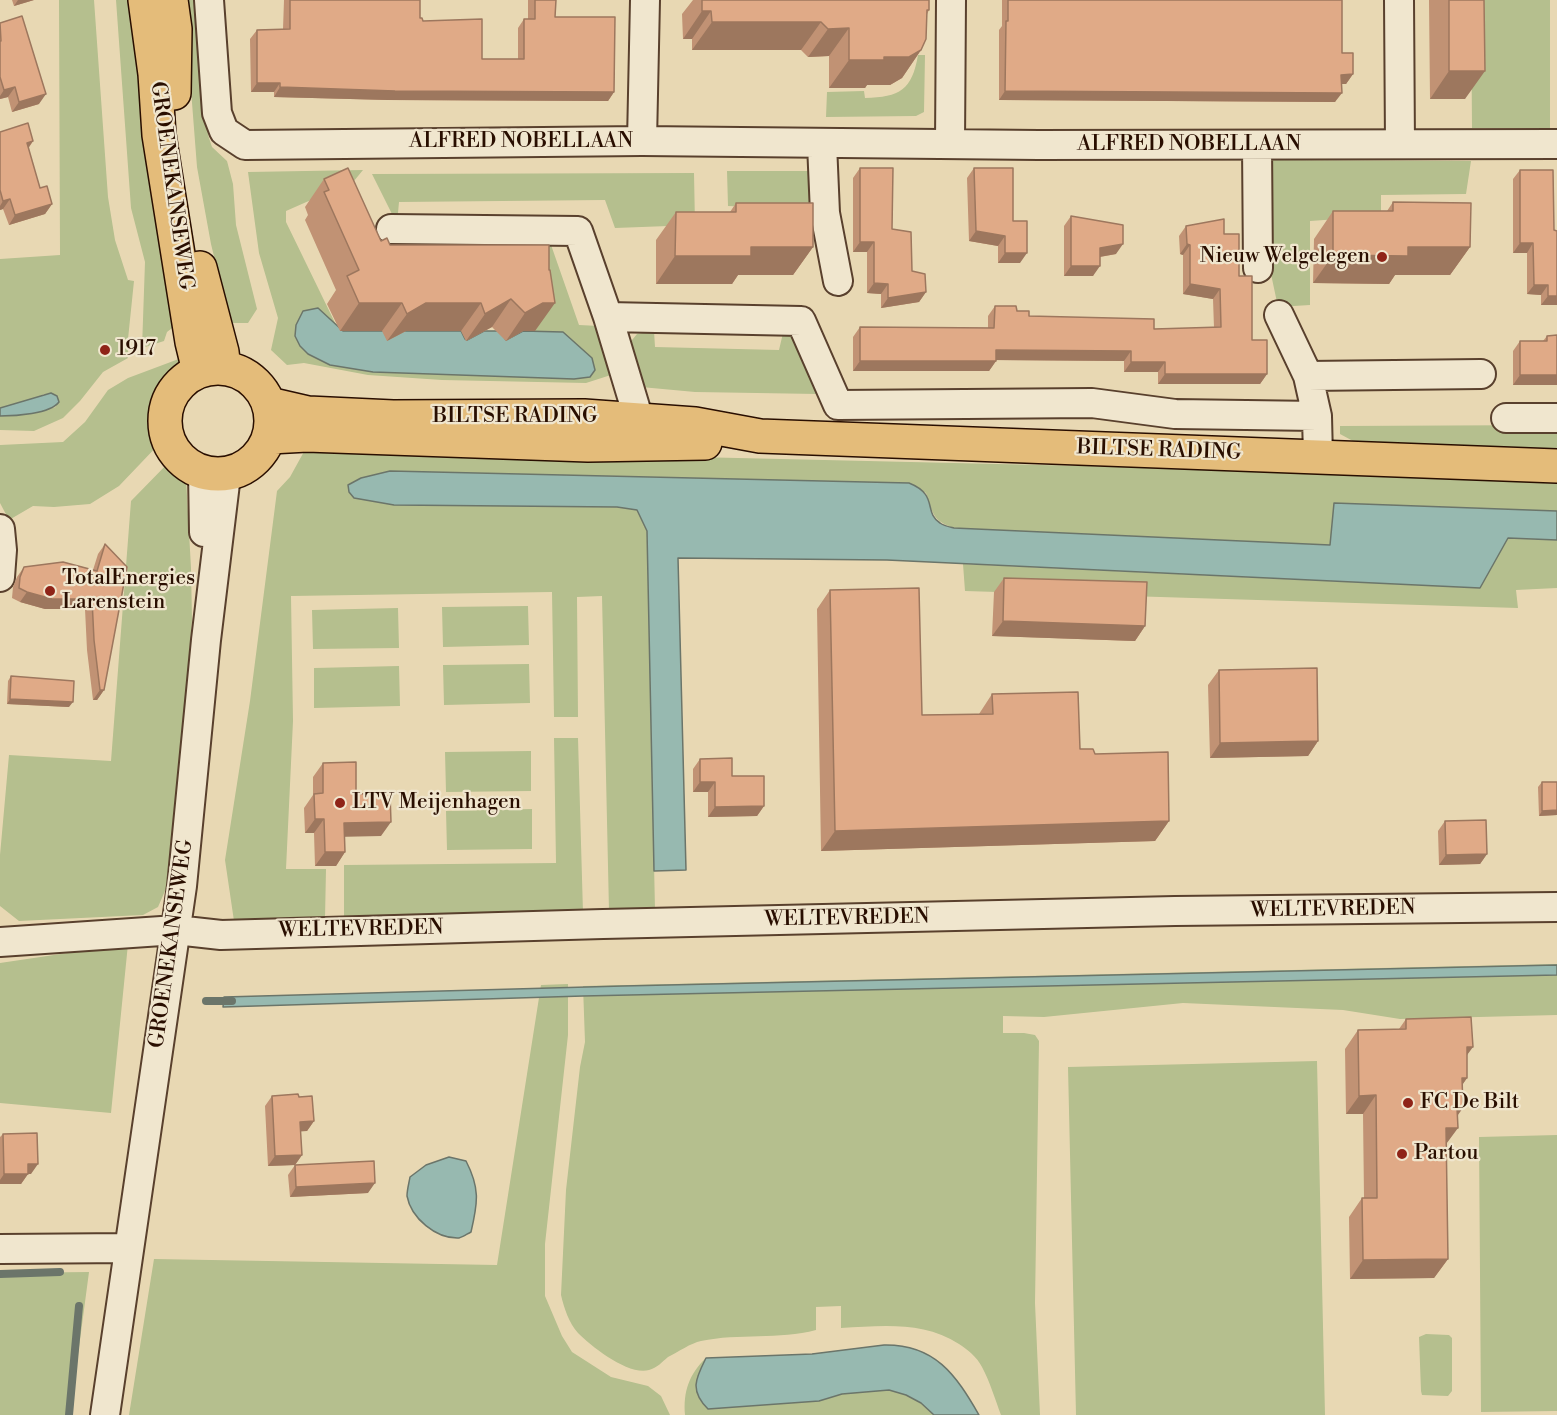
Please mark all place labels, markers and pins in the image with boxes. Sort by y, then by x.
place label: Nieuw Welgelegen [1200,244,1370,270]
marker: Nieuw Welgelegen [1375,250,1389,264]
place label: 1917 [117,337,156,363]
marker: 1917 [98,343,112,357]
place label: TotalEnergies Larenstein [62,566,195,616]
marker: TotalEnergies Larenstein [43,584,57,598]
place label: LTV Meijenhagen [352,790,521,816]
marker: LTV Meijenhagen [333,796,347,810]
place label: FC De Bilt [1420,1090,1519,1116]
marker: FC De Bilt [1401,1096,1415,1110]
place label: Partou [1414,1141,1479,1167]
marker: Partou [1395,1147,1409,1161]

